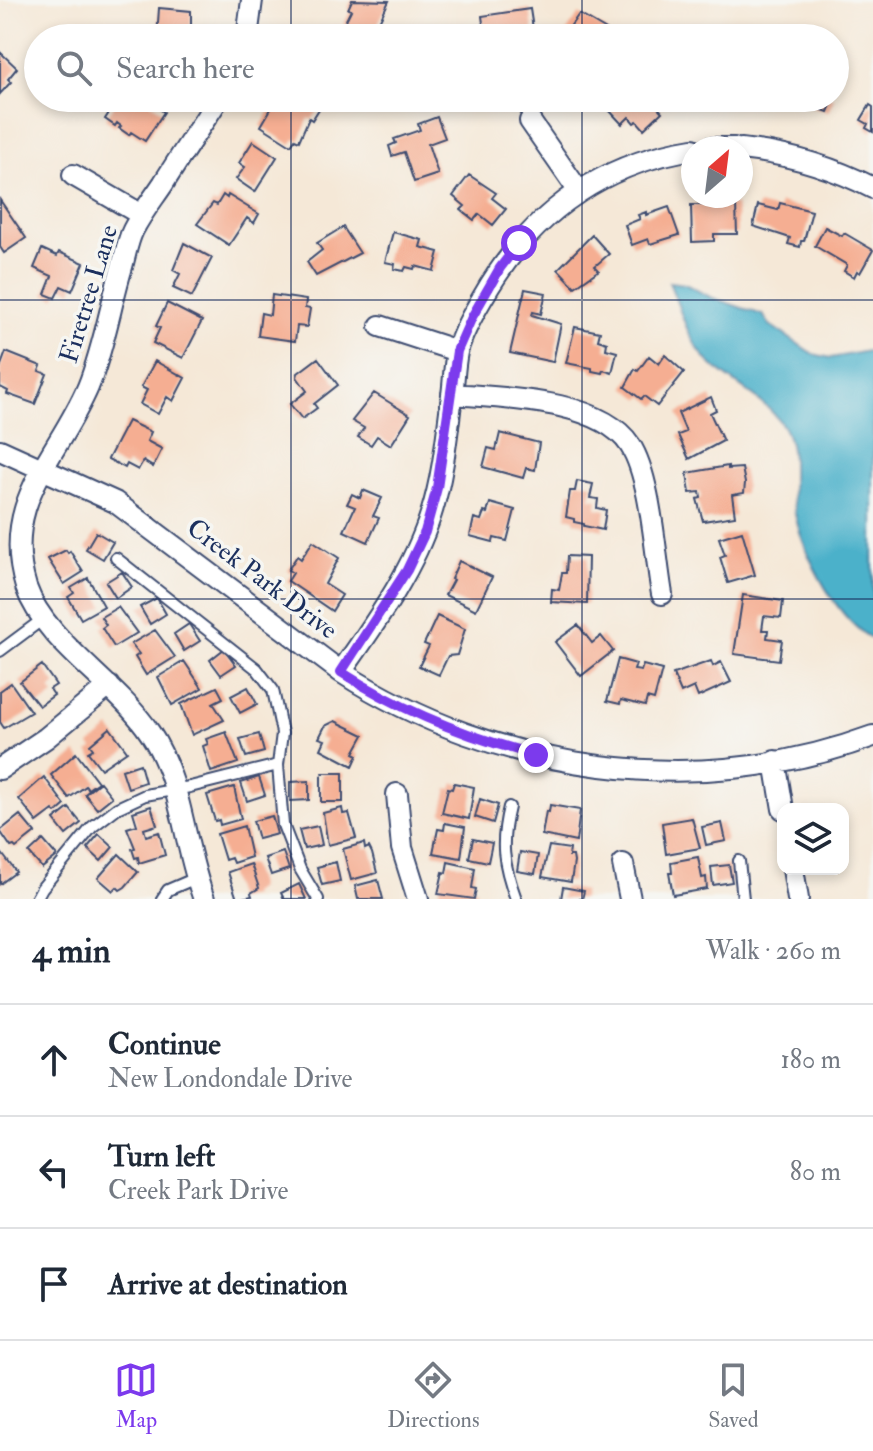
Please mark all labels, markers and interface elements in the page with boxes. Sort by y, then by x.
search box [24,24,849,112]
icon: search [52,46,96,90]
text: Search here [116,50,255,87]
north arrow [681,136,753,208]
street label: Firetree Lane [53,221,125,367]
route start [501,225,537,261]
street label: Creek Park Drive [180,512,344,646]
route end [518,737,554,773]
map controls [777,803,849,875]
button: layers [777,803,849,875]
text: 4 min [32,930,110,973]
text: Walk · 260 m [706,935,841,967]
text: Continue [108,1026,221,1063]
icon: ahead [32,1038,76,1082]
text: 180 m [781,1044,841,1076]
text: New Londondale Drive [108,1063,352,1095]
text: Turn left [108,1138,215,1175]
icon: left [32,1150,76,1194]
text: 80 m [790,1156,841,1188]
text: Creek Park Drive [108,1175,288,1207]
icon: arrive [32,1262,76,1306]
text: Arrive at destination [108,1266,348,1303]
tab: Map [114,1358,158,1434]
tab: Directions [387,1358,480,1434]
tab: Saved [708,1358,759,1434]

